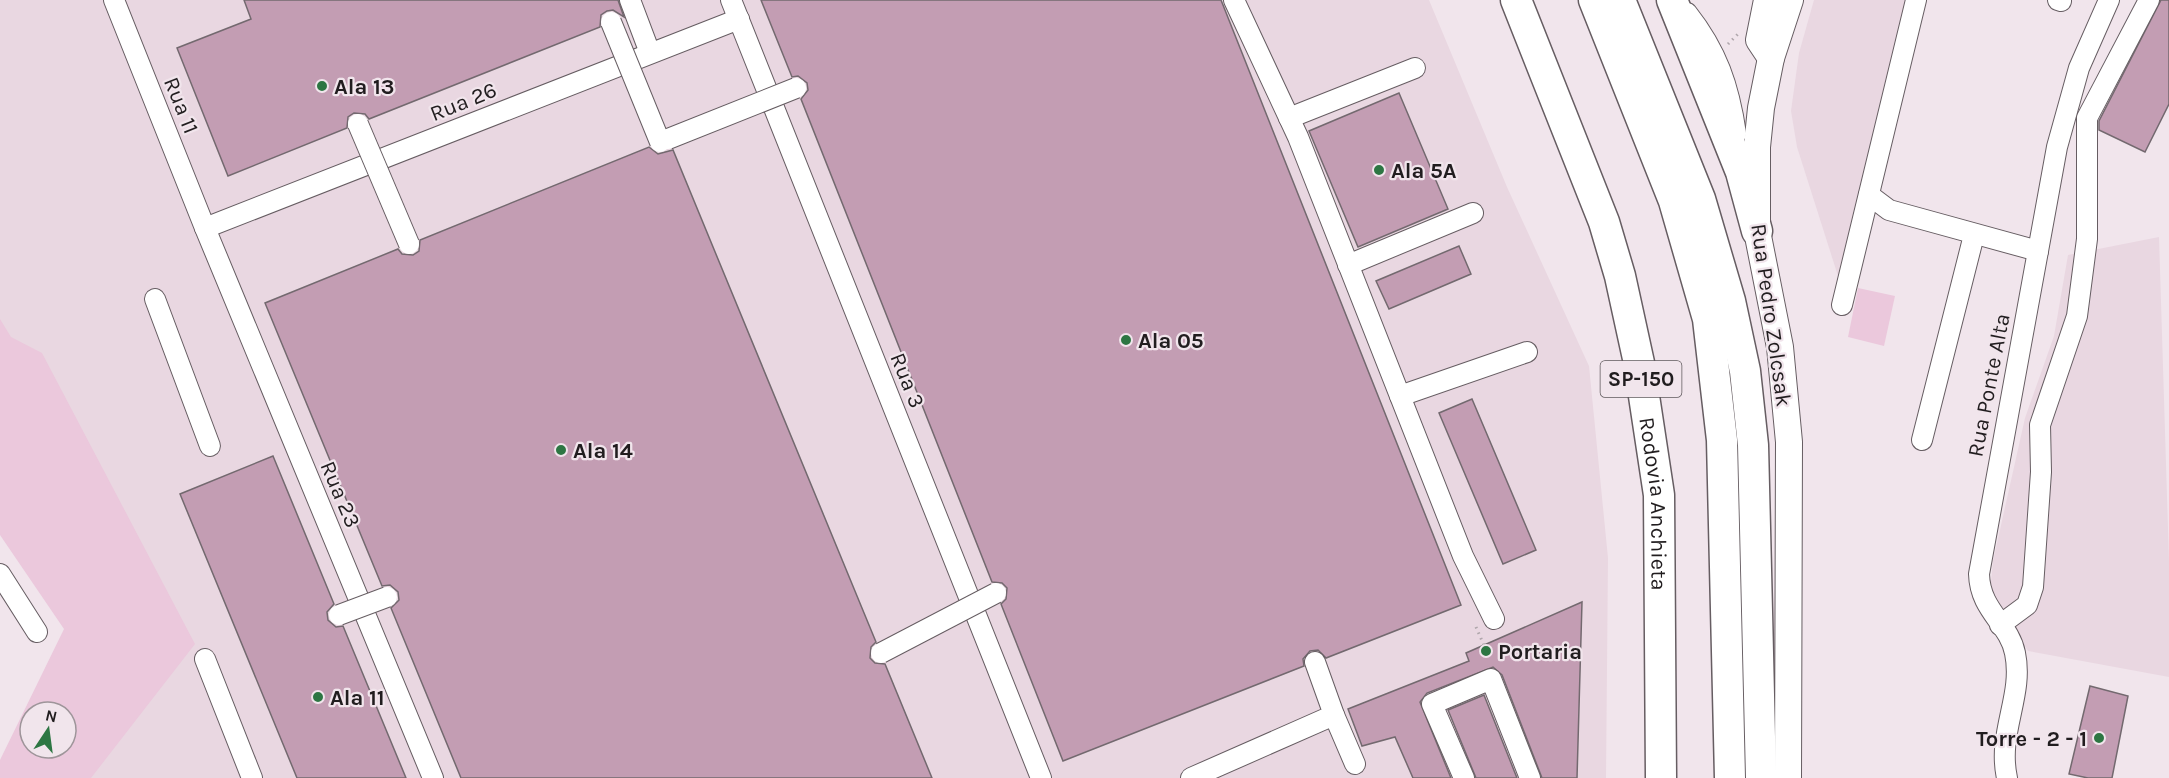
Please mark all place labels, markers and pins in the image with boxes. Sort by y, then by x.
place label: Ala 13 [334,74,394,100]
marker: Ala 13 [315,79,329,93]
place label: Ala 5A [1391,158,1457,184]
marker: Ala 5A [1372,163,1386,177]
place label: Ala 05 [1138,328,1204,354]
marker: Ala 05 [1119,333,1133,347]
place label: Ala 14 [573,438,633,464]
marker: Ala 14 [554,443,568,457]
place label: Portaria [1498,639,1582,665]
marker: Portaria [1479,644,1493,658]
place label: Ala 11 [330,685,385,711]
marker: Ala 11 [311,690,325,704]
place label: Torre - 2 - 1 [1976,726,2087,752]
marker: Torre - 2 - 1 [2092,731,2106,745]

